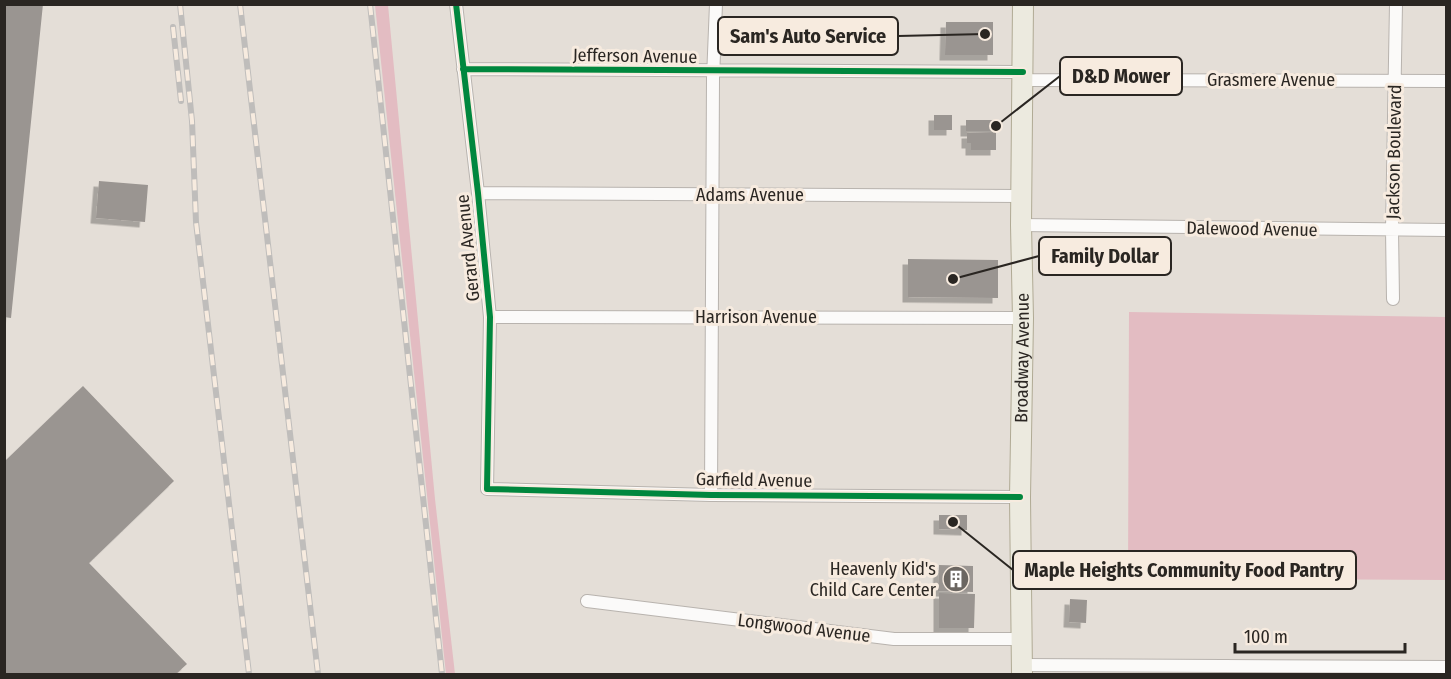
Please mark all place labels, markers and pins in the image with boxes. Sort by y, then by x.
callout: Sam's Auto Service [718,17,898,55]
callout: D&D Mower [1060,57,1182,95]
callout: Family Dollar [1039,237,1171,275]
callout: Maple Heights Community Food Pantry [1013,551,1356,589]
place label: Heavenly Kid's Child Care Center [810,558,937,601]
building icon: Heavenly Kid's Child Care Center [941,564,971,594]

